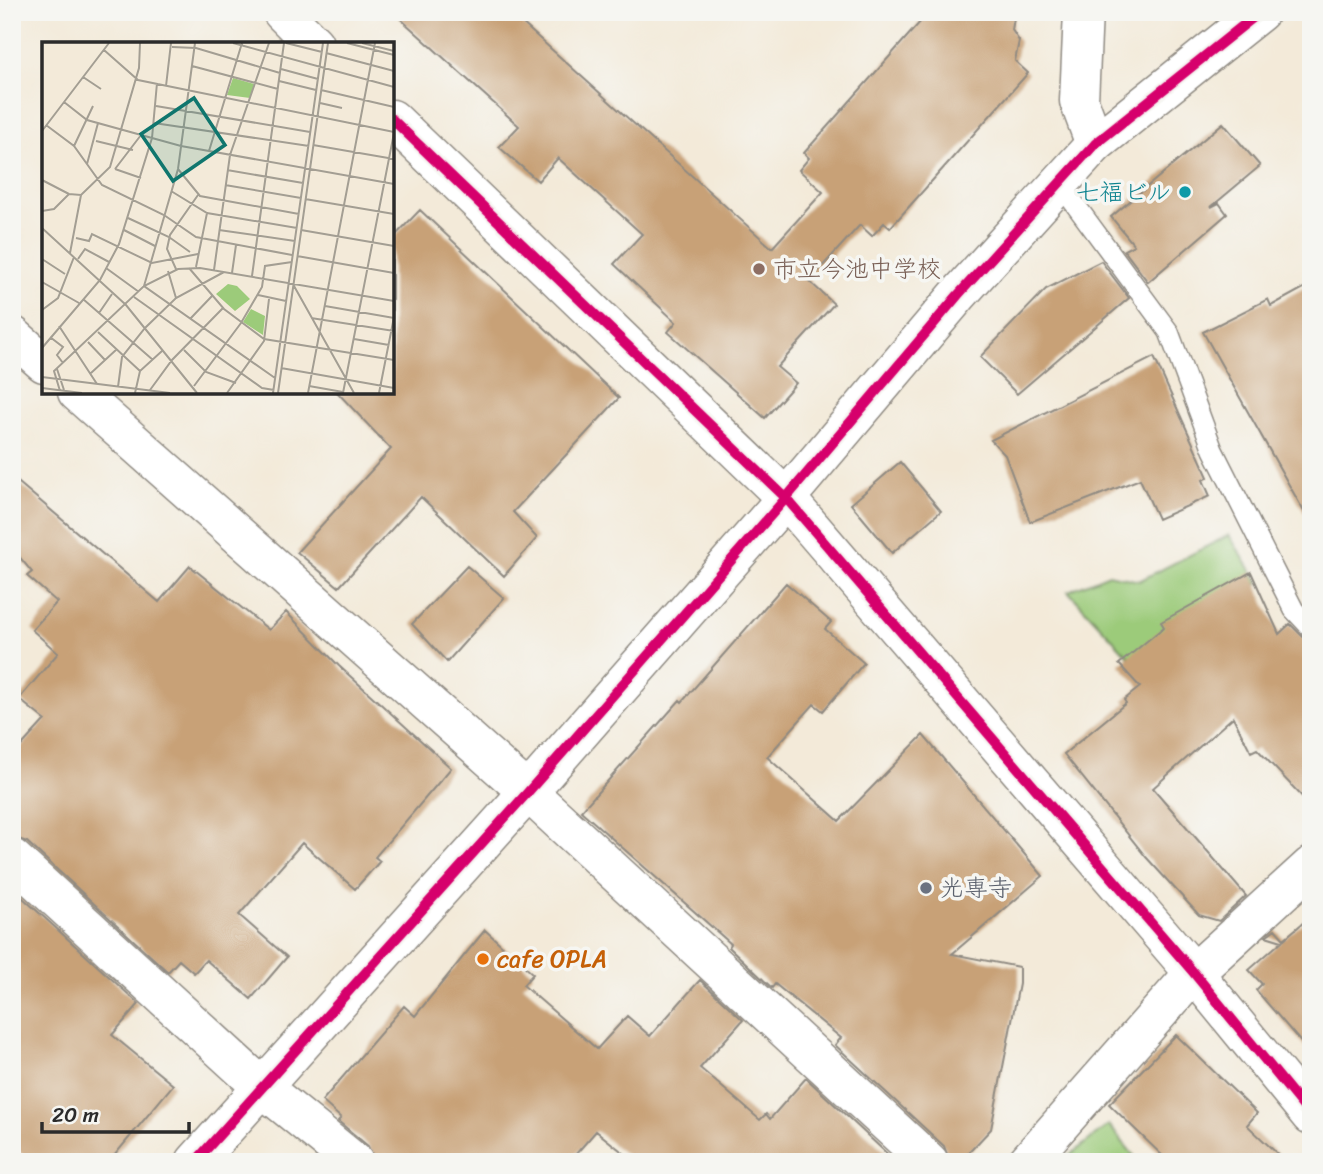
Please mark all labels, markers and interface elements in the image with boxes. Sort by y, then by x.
inset map [42,42,394,394]
place label: 七福ビル [1075,171,1171,213]
marker: 七福ビル [1177,184,1193,200]
place label: 市立今池中学校 [773,248,941,290]
marker: 市立今池中学校 [751,261,767,277]
place label: 光専寺 [940,867,1012,909]
marker: 光専寺 [918,880,934,896]
place label: cafe OPLA [497,938,607,980]
marker: cafe OPLA [475,951,491,967]
scale bar [42,1090,189,1134]
text: 20 m [52,1096,99,1134]

